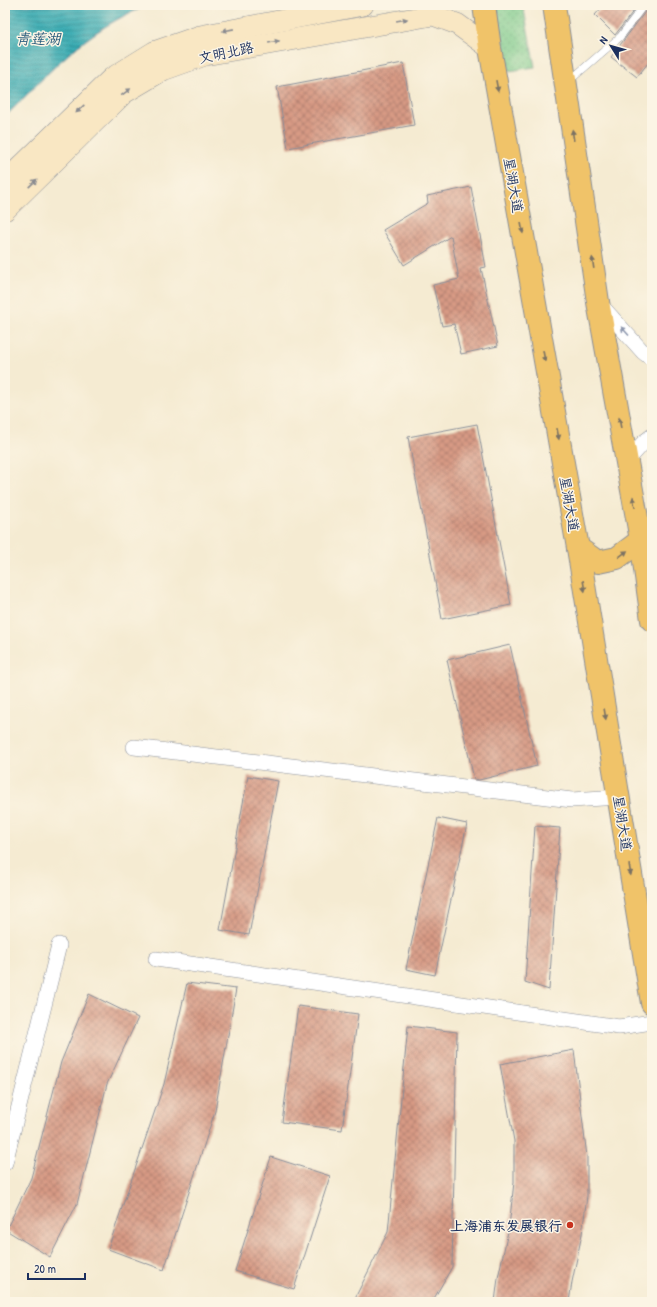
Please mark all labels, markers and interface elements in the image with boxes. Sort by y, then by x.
one-way arrow [396,17,408,23]
north arrow [591,26,631,66]
water label: 青莲湖 [15,28,62,49]
one-way arrow [222,28,234,34]
text: N [596,33,610,47]
street label: 文明北路 [197,37,255,67]
one-way arrow [268,39,280,45]
one-way arrow [494,80,500,92]
one-way arrow [121,88,132,97]
one-way arrow [75,105,85,114]
one-way arrow [570,129,576,141]
street label: 星湖大道 [500,156,528,214]
one-way arrow [28,178,38,187]
one-way arrow [519,222,525,234]
one-way arrow [590,257,596,270]
one-way arrow [620,326,630,336]
one-way arrow [542,350,548,362]
one-way arrow [617,417,623,429]
one-way arrow [555,428,561,440]
street label: 星湖大道 [556,475,584,533]
one-way arrow [631,495,637,508]
one-way arrow [617,550,628,558]
one-way arrow [581,580,587,592]
one-way arrow [602,708,608,721]
street label: 星湖大道 [609,794,637,852]
one-way arrow [627,864,633,877]
place label: 上海浦东发展银行 [450,1216,562,1235]
marker: 上海浦东发展银行 [565,1220,575,1230]
scale bar [28,1255,85,1281]
text: 20 m [34,1260,56,1277]

